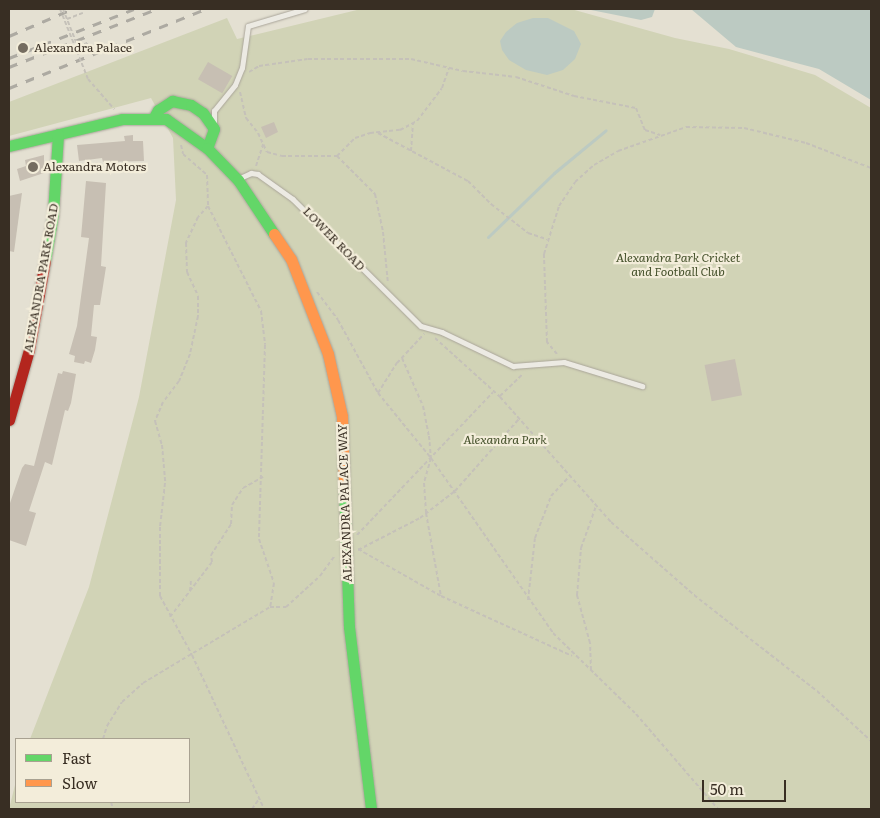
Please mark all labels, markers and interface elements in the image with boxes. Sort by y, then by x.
marker: Alexandra Palace [16,41,30,55]
place label: Alexandra Palace [34,41,132,55]
place label: Alexandra Motors [43,160,146,174]
marker: Alexandra Motors [27,161,39,173]
street label: ALEXANDRA PARK ROAD [21,202,61,354]
street label: LOWER ROAD [300,204,368,274]
park label: Alexandra Park Cricket and Football Club [616,251,740,279]
street label: ALEXANDRA PALACE WAY [335,424,355,582]
park label: Alexandra Park [463,433,547,447]
legend [15,738,190,803]
text: Fast [62,746,91,769]
scale bar [705,770,789,802]
text: Slow [62,771,97,794]
text: 50 m [710,777,744,800]

